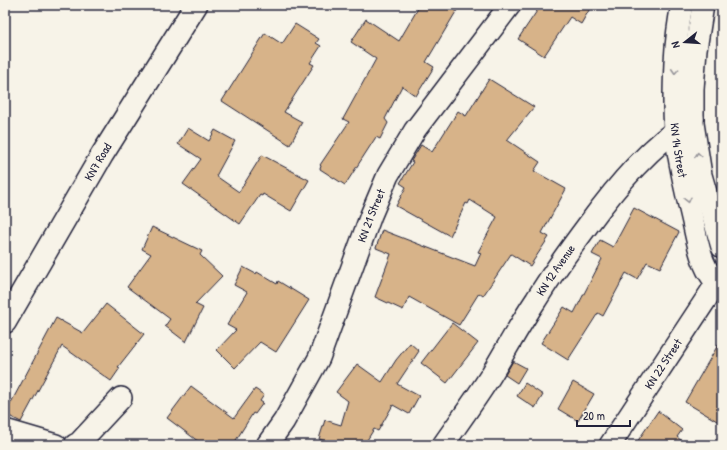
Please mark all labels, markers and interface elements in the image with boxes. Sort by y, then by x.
north arrow [665,22,705,62]
text: N [668,40,683,50]
one-way arrow [670,68,679,74]
street label: KN 14 Street [667,122,692,180]
street label: KN7 Road [80,139,116,184]
one-way arrow [694,152,703,158]
street label: KN 21 Street [353,185,389,245]
one-way arrow [683,197,691,203]
street label: KN 12 Avenue [532,241,579,299]
street label: KN 22 Street [640,334,686,392]
scale bar [577,402,630,428]
text: 20 m [583,407,605,424]

